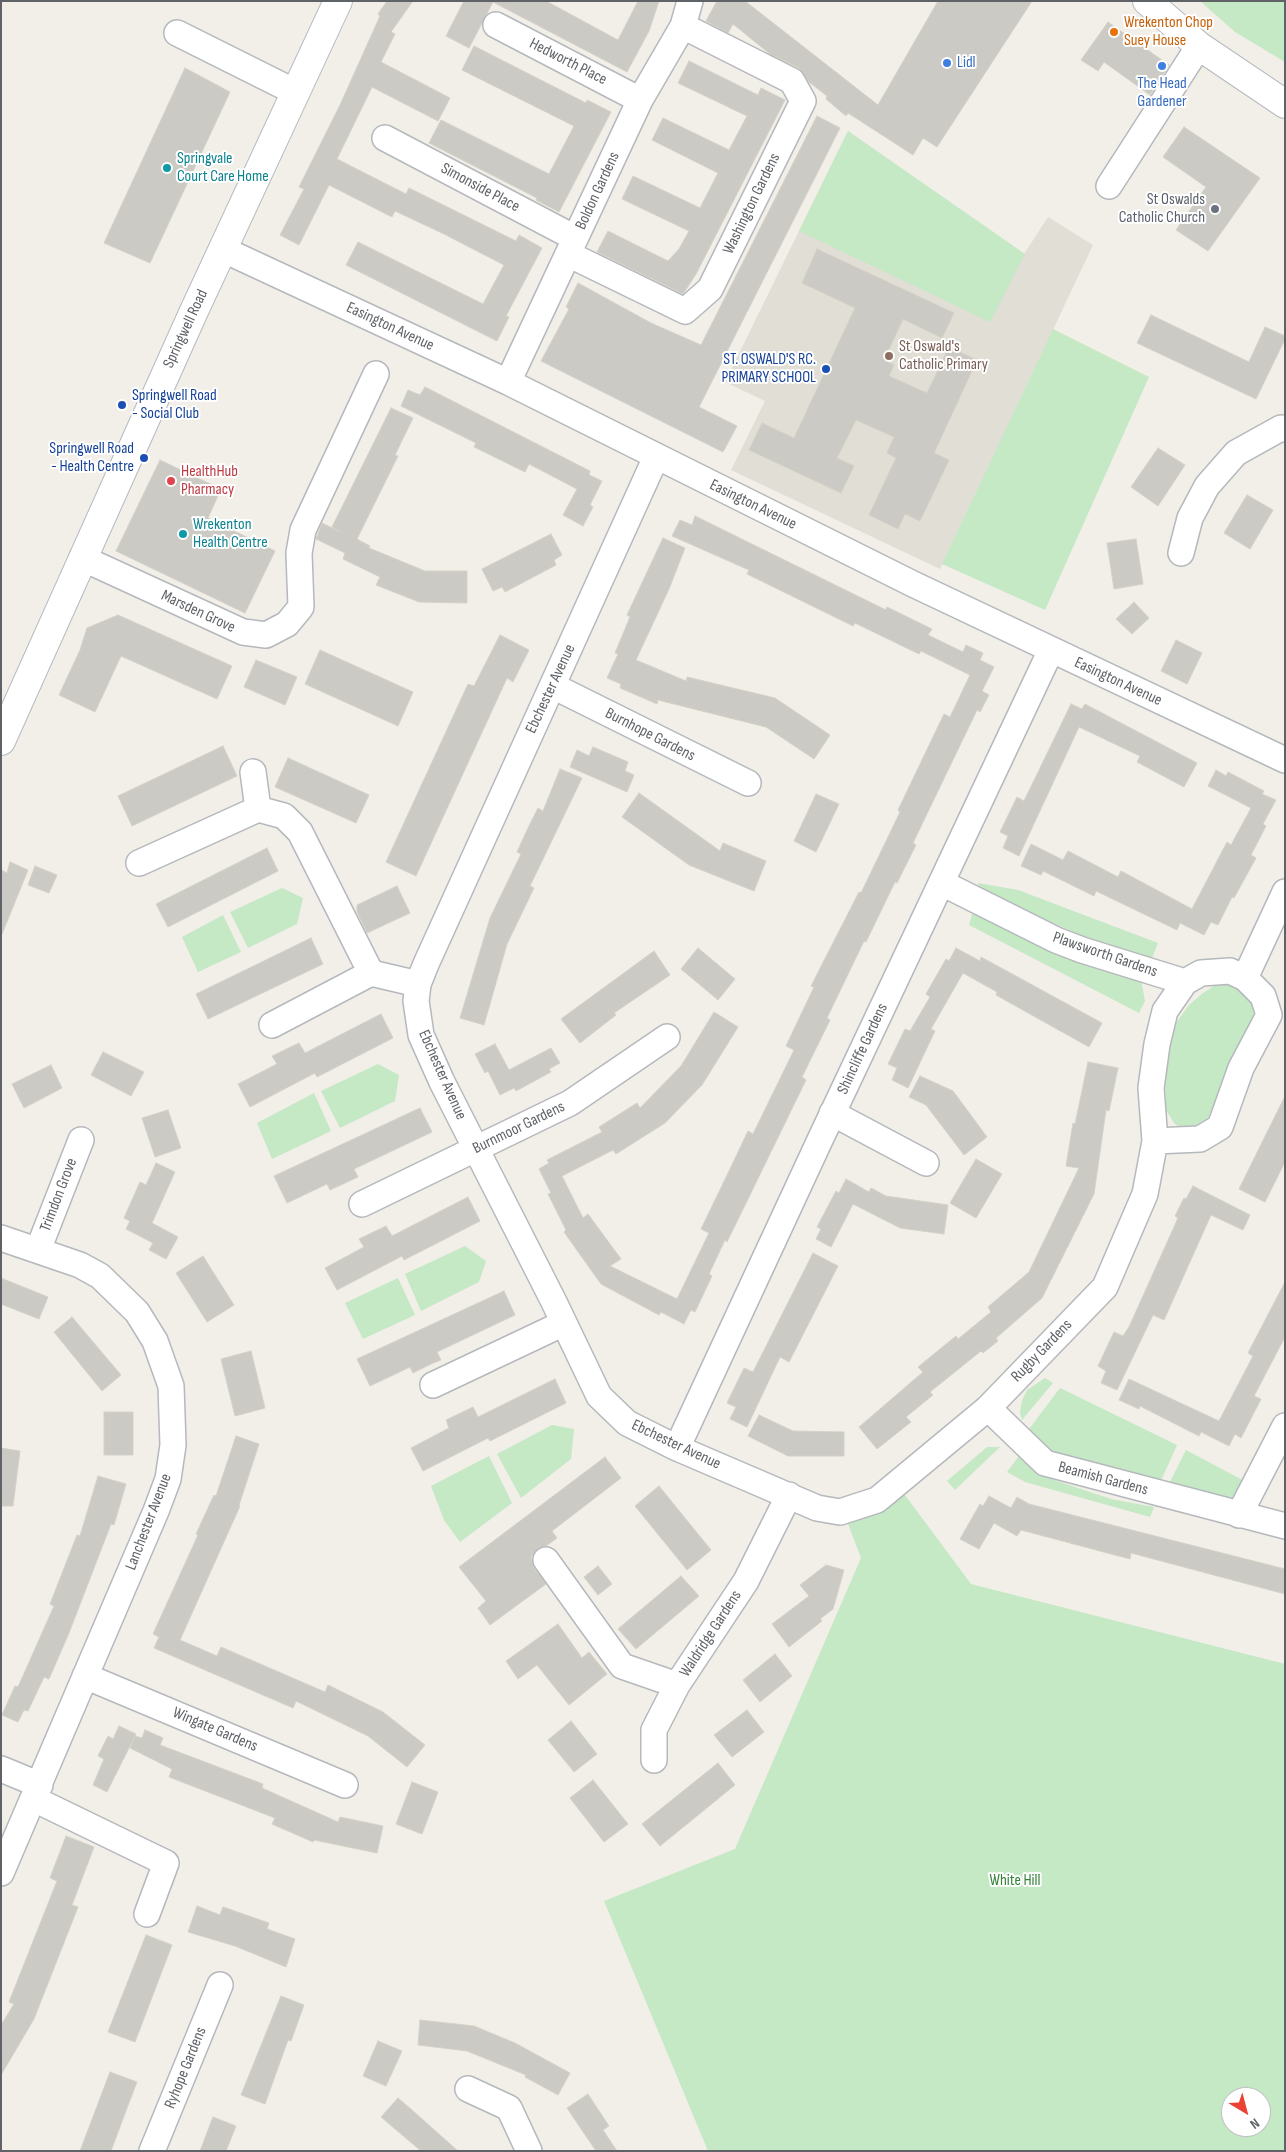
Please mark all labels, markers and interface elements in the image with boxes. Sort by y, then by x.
place label: Wrekenton Chop Suey House [1124,13,1213,51]
marker: Wrekenton Chop Suey House [1108,26,1120,38]
street label: Hedworth Place [526,34,610,90]
place label: Lidl [957,53,976,73]
marker: Lidl [941,57,953,69]
marker: The Head Gardener [1156,60,1168,72]
place label: The Head Gardener [1137,74,1187,112]
place label: Springvale Court Care Home [177,149,269,187]
street label: Boldon Gardens [572,149,624,233]
street label: Washington Gardens [719,150,785,258]
street label: Simonside Place [437,159,523,217]
marker: Springvale Court Care Home [161,162,173,174]
place label: St Oswalds Catholic Church [1119,190,1205,228]
marker: St Oswalds Catholic Church [1209,203,1221,215]
street label: Springwell Road [159,287,213,371]
street label: Easington Avenue [343,298,437,356]
place label: St Oswald's Catholic Primary [899,337,988,375]
place label: ST. OSWALD'S RC. PRIMARY SCHOOL [721,350,816,388]
marker: St Oswald's Catholic Primary [883,350,895,362]
marker: ST. OSWALD'S RC. PRIMARY SCHOOL [820,363,832,375]
place label: Springwell Road - Social Club [132,386,217,424]
marker: Springwell Road - Social Club [116,399,128,411]
place label: Springwell Road - Health Centre [49,439,134,477]
marker: Springwell Road - Health Centre [138,452,150,464]
place label: HealthHub Pharmacy [181,462,238,500]
marker: HealthHub Pharmacy [165,475,177,487]
street label: Easington Avenue [706,476,800,534]
place label: Wrekenton Health Centre [193,515,268,553]
marker: Wrekenton Health Centre [177,528,189,540]
street label: Marsden Grove [158,586,238,638]
street label: Ebchester Avenue [522,641,580,737]
street label: Easington Avenue [1071,653,1165,711]
street label: Burnhope Gardens [602,704,698,766]
street label: Plawsworth Gardens [1050,928,1160,982]
street label: Shincliffe Gardens [834,1000,892,1098]
street label: Ebchester Avenue [414,1027,470,1123]
street label: Burnmoor Gardens [470,1097,568,1159]
street label: Trimdon Grove [36,1156,82,1234]
street label: Rugby Gardens [1007,1316,1077,1386]
street label: Ebchester Avenue [628,1416,724,1474]
street label: Beamish Gardens [1056,1458,1150,1500]
street label: Lanchester Avenue [122,1471,176,1573]
street label: Waldridge Gardens [676,1587,746,1681]
street label: Wingate Gardens [170,1704,260,1756]
park label: White Hill [989,1871,1041,1891]
street label: Ryhope Gardens [161,2024,211,2112]
north arrow [1221,2087,1271,2137]
text: N [1247,2115,1263,2133]

